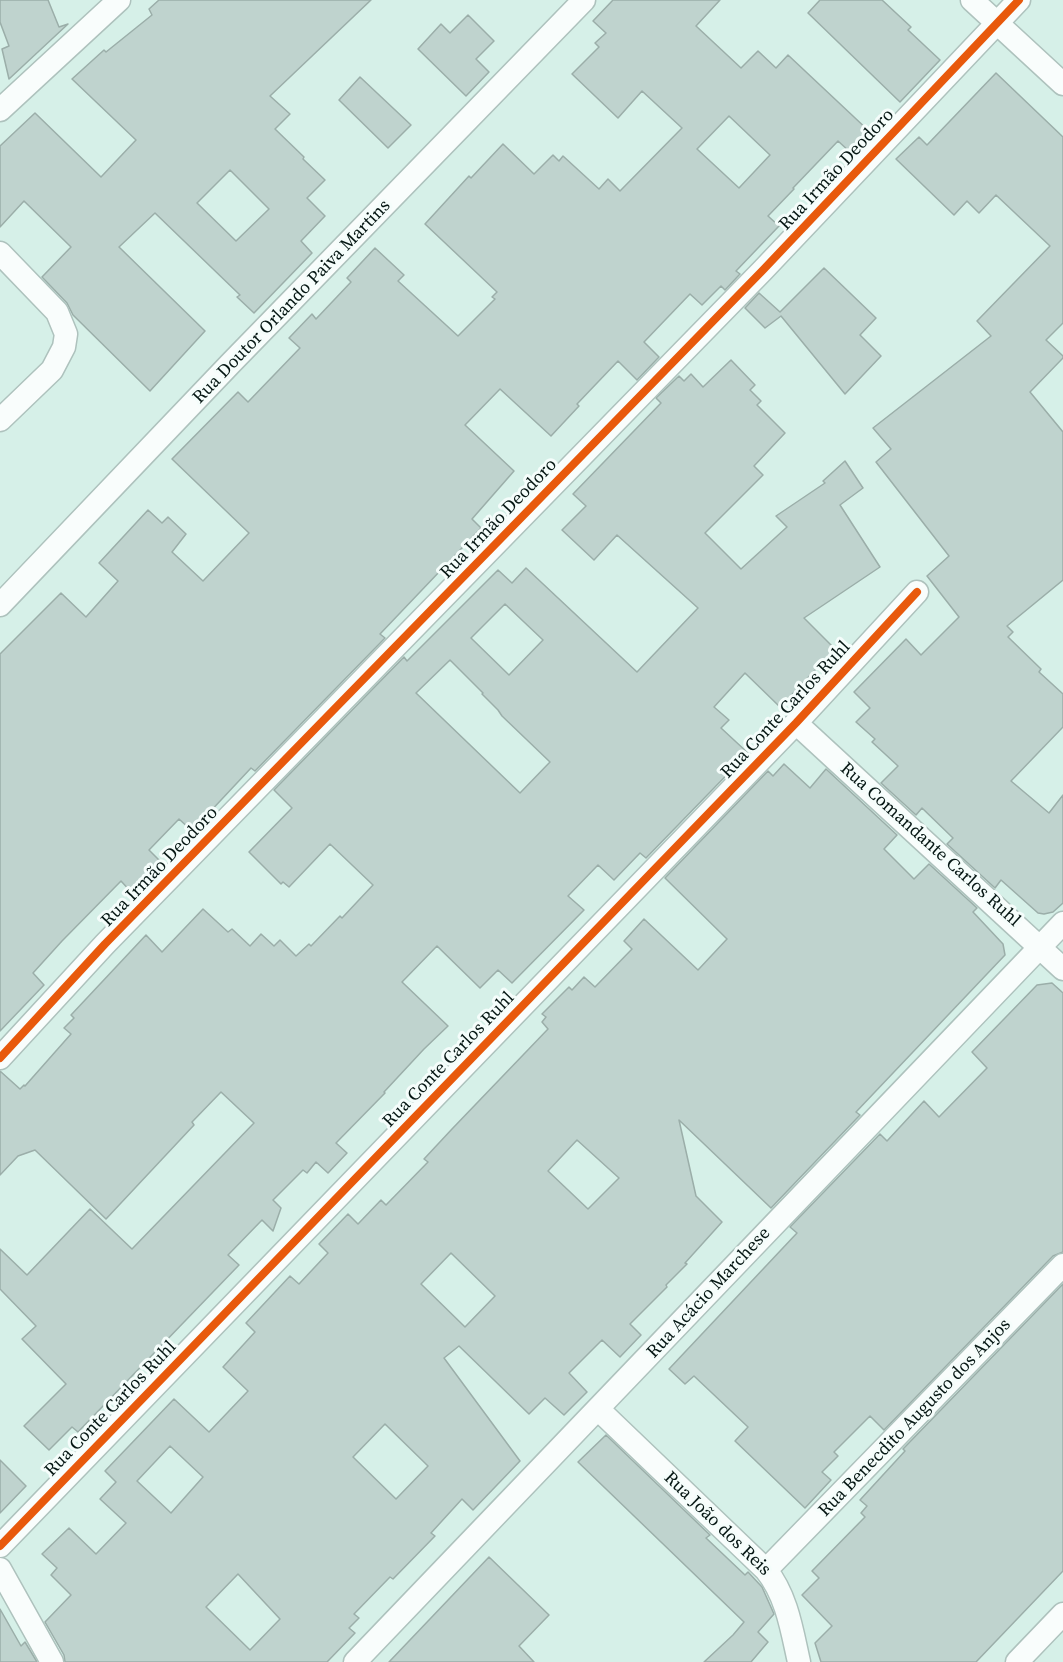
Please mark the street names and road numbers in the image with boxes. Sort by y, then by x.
street label: Rua Irmão Deodoro [775,105,899,235]
street label: Rua Doutor Orlando Paiva Martins [189,195,395,409]
street label: Rua Irmão Deodoro [436,455,562,583]
street label: Rua Conte Carlos Ruhl [717,637,855,783]
street label: Rua Comandante Carlos Ruhl [835,758,1025,932]
street label: Rua Irmão Deodoro [97,803,223,931]
street label: Rua Conte Carlos Ruhl [379,988,519,1132]
street label: Rua Acácio Marchese [643,1223,775,1363]
street label: Rua Benecdito Augusto dos Anjos [814,1314,1016,1522]
street label: Rua Conte Carlos Ruhl [41,1337,181,1481]
street label: Rua João dos Reis [659,1467,775,1581]

